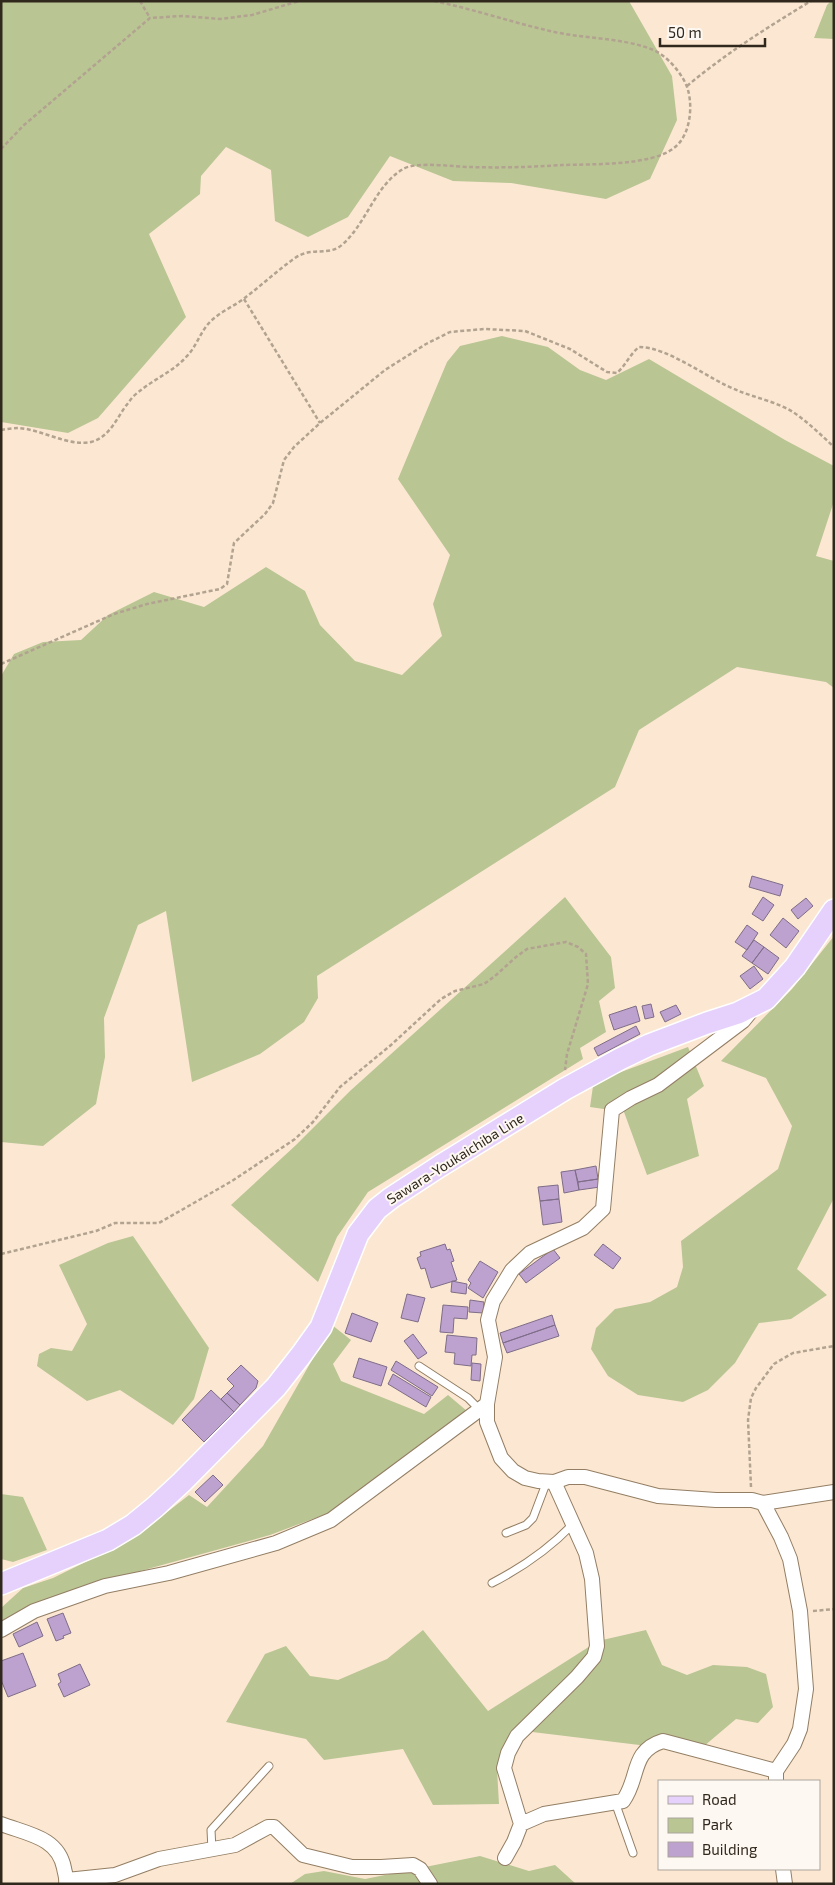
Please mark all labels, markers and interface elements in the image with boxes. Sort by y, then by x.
scale bar [660,15,765,47]
text: 50 m [668,23,702,41]
street label: Sawara-Youkaichiba Line [383,1109,527,1207]
legend [658,1780,820,1870]
text: Road [702,1790,737,1808]
text: Park [702,1815,733,1833]
text: Building [702,1840,758,1858]

